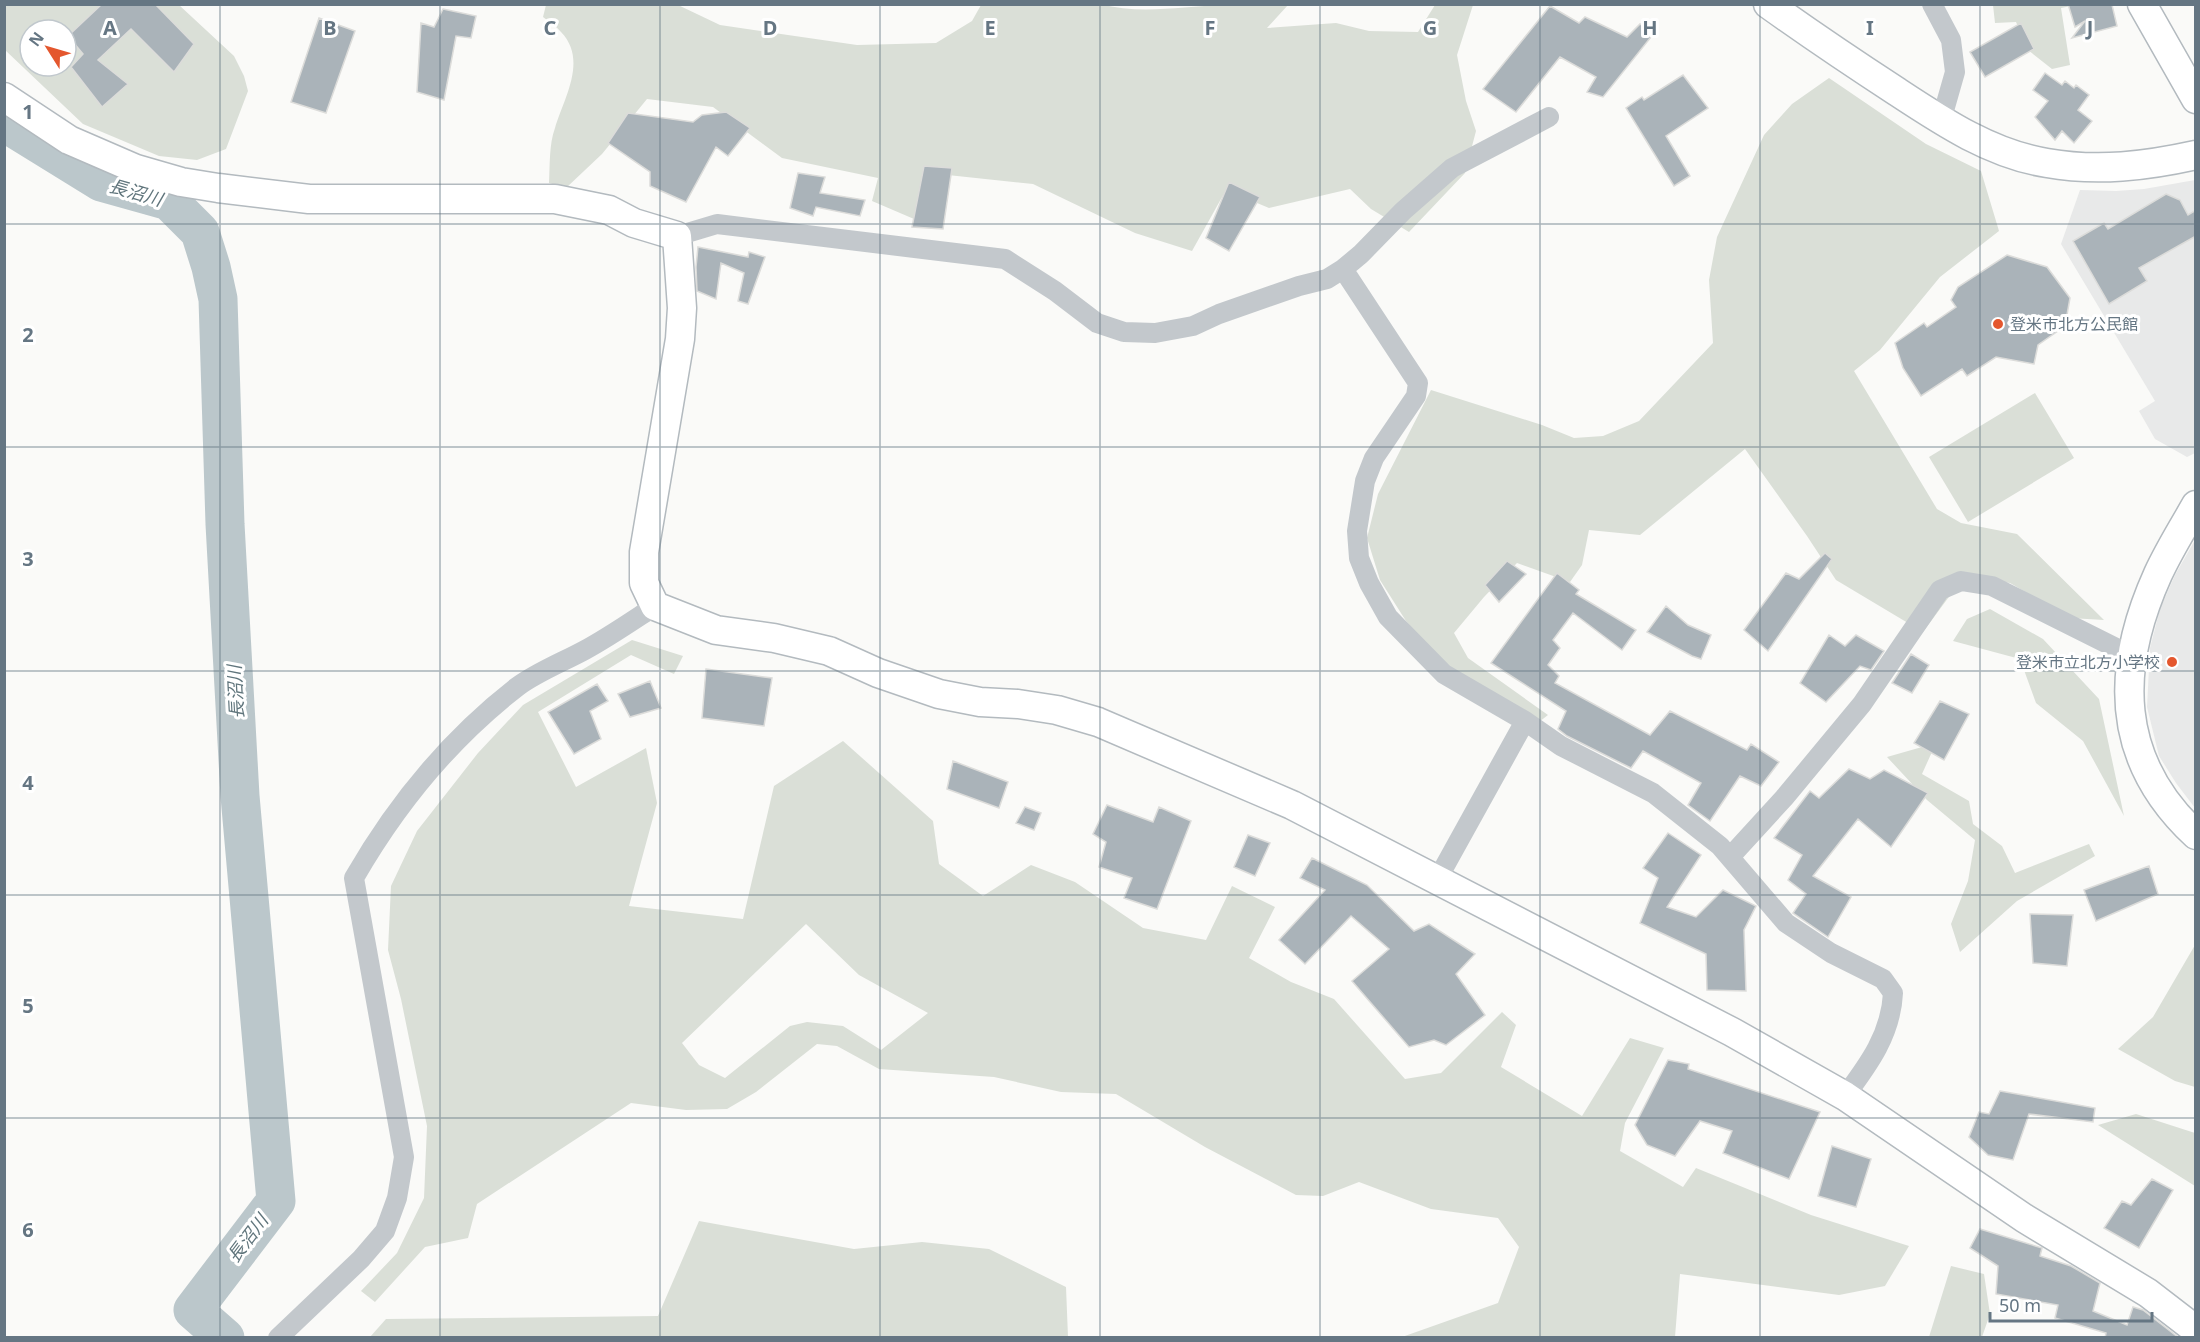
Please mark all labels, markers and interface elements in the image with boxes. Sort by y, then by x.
text: A [103,14,117,41]
text: B [323,14,337,41]
text: C [544,14,557,41]
text: D [763,14,777,41]
text: E [984,14,996,41]
text: F [1205,14,1215,41]
text: G [1423,14,1437,41]
text: H [1642,14,1658,41]
text: I [1866,14,1874,41]
text: J [2085,14,2093,41]
north arrow [18,18,78,78]
text: N [23,27,49,51]
text: 1 [22,98,34,125]
water label: 長沼川 [107,173,167,212]
place label: 登米市北方公民館 [2010,313,2138,335]
marker: 登米市北方公民館 [1991,317,2005,331]
text: 2 [22,321,34,348]
text: 3 [22,545,34,572]
place label: 登米市立北方小学校 [2016,651,2160,673]
marker: 登米市立北方小学校 [2165,655,2179,669]
water label: 長沼川 [221,662,248,720]
text: 4 [22,769,34,796]
text: 5 [22,992,34,1019]
water label: 長沼川 [221,1208,274,1267]
text: 6 [22,1216,34,1243]
scale bar [1990,1285,2152,1323]
text: 50 m [1999,1293,2041,1317]

